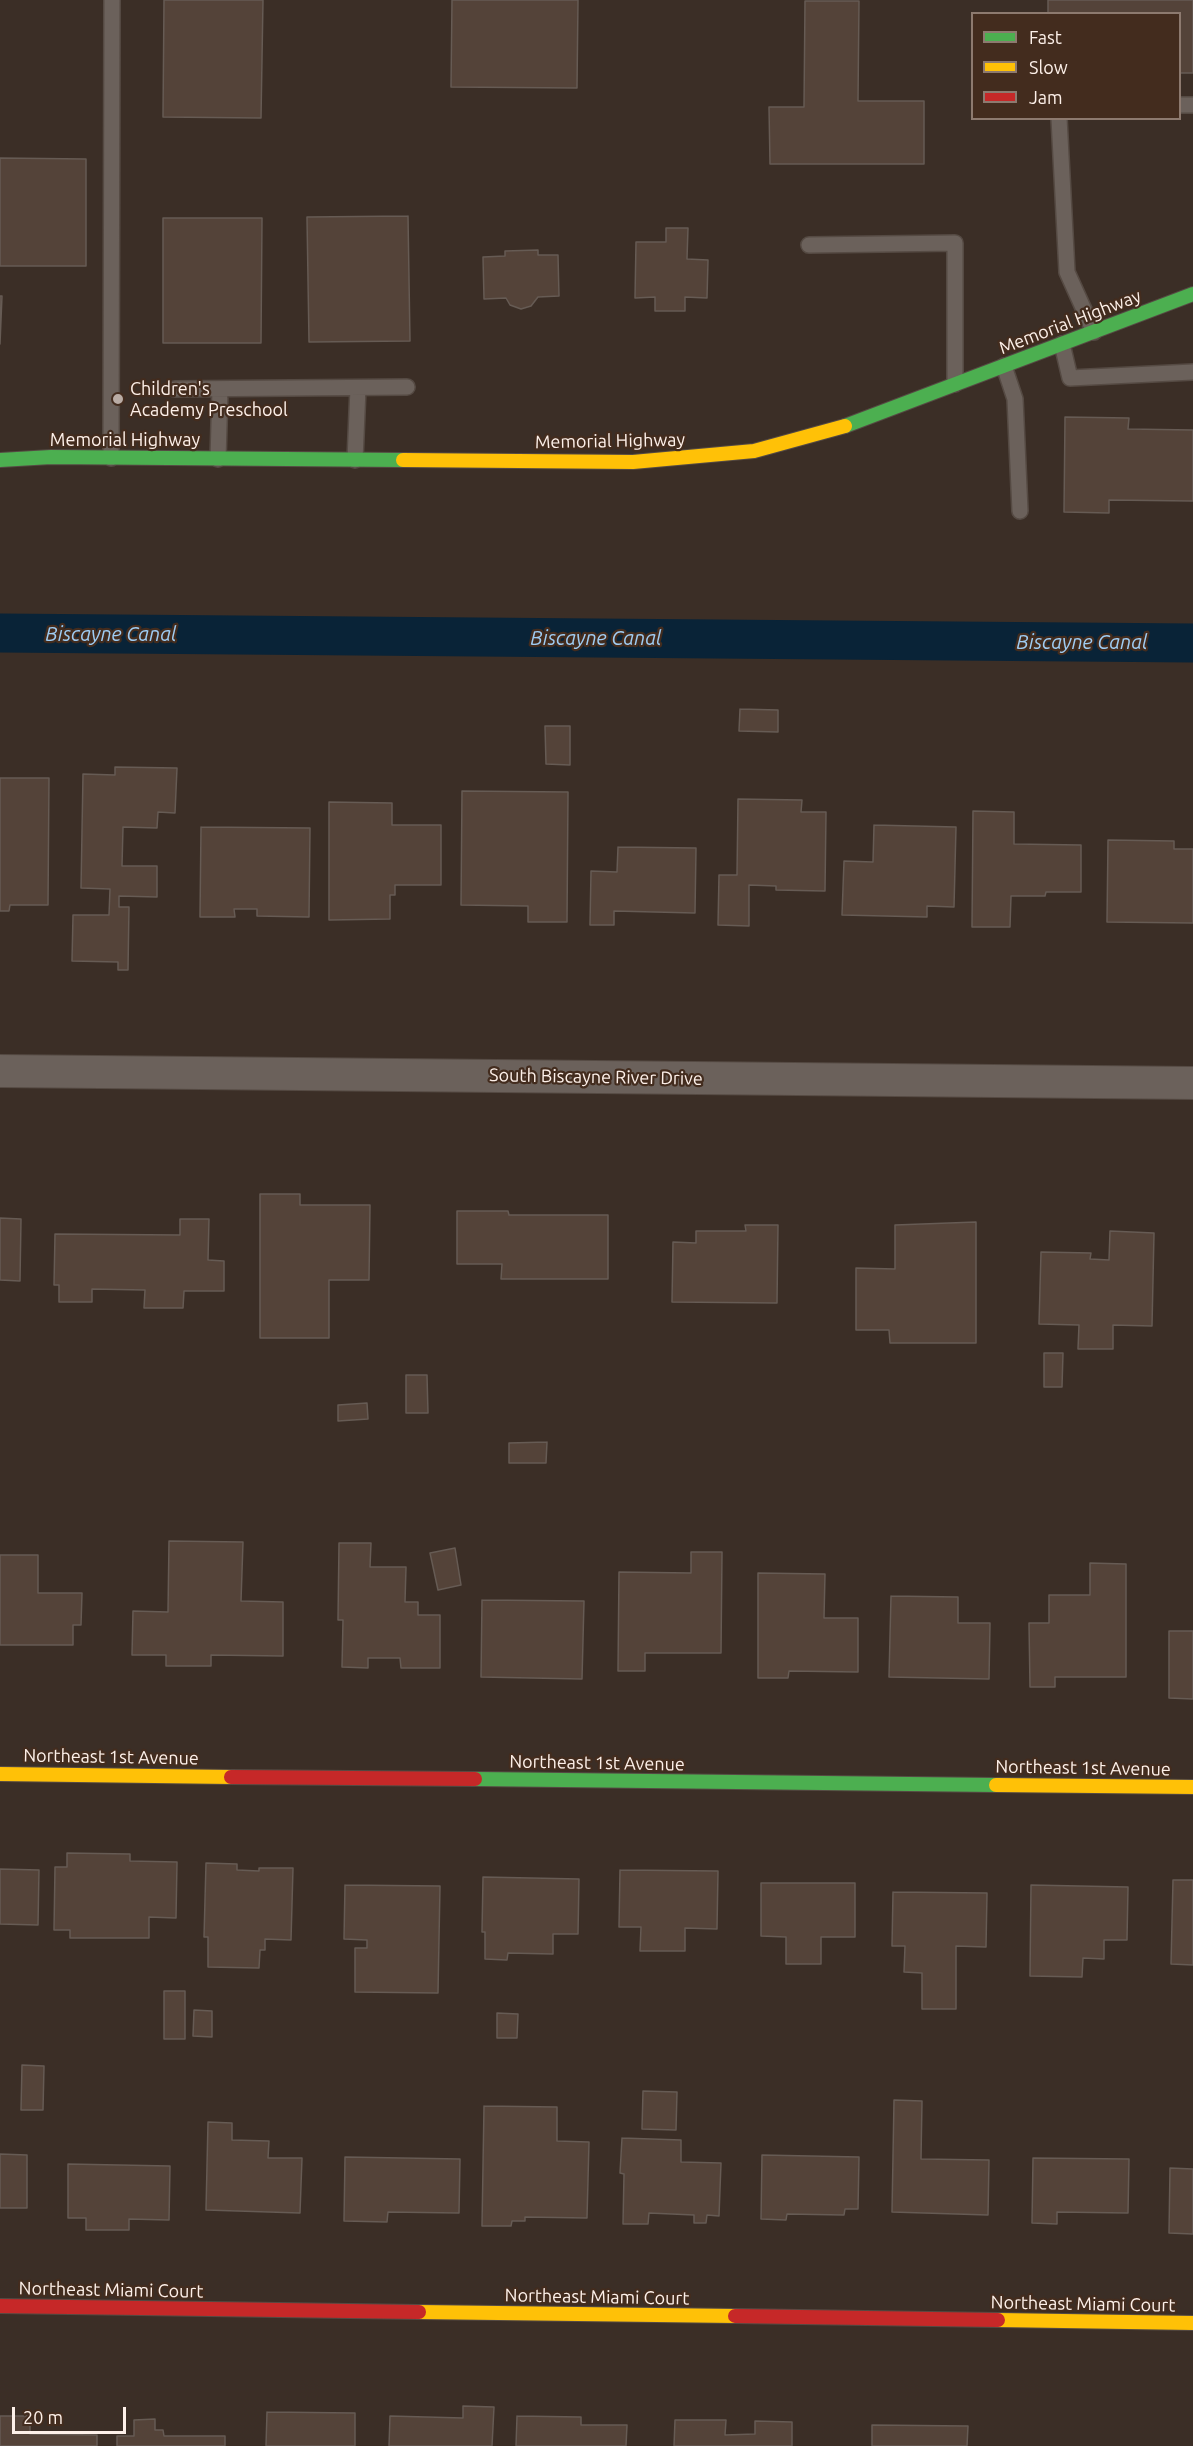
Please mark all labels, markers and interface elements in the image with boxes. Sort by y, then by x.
legend [971,12,1181,120]
text: Fast [1029,27,1062,47]
text: Slow [1029,57,1068,77]
text: Jam [1029,87,1063,107]
street label: Memorial Highway [996,285,1144,359]
place label: Children's Academy Preschool [130,378,288,420]
marker: Children's Academy Preschool [111,392,125,406]
street label: Memorial Highway [50,429,200,451]
street label: Memorial Highway [535,429,685,453]
water label: Biscayne Canal [45,622,177,646]
water label: Biscayne Canal [530,626,662,650]
water label: Biscayne Canal [1016,630,1148,654]
street label: South Biscayne River Drive [489,1064,703,1090]
street label: Northeast 1st Avenue [23,1745,199,1769]
street label: Northeast 1st Avenue [509,1751,685,1775]
street label: Northeast 1st Avenue [995,1756,1171,1780]
street label: Northeast Miami Court [18,2278,204,2302]
street label: Northeast Miami Court [504,2285,690,2309]
street label: Northeast Miami Court [990,2292,1176,2316]
scale bar [15,2395,129,2433]
text: 20 m [23,2407,63,2427]

